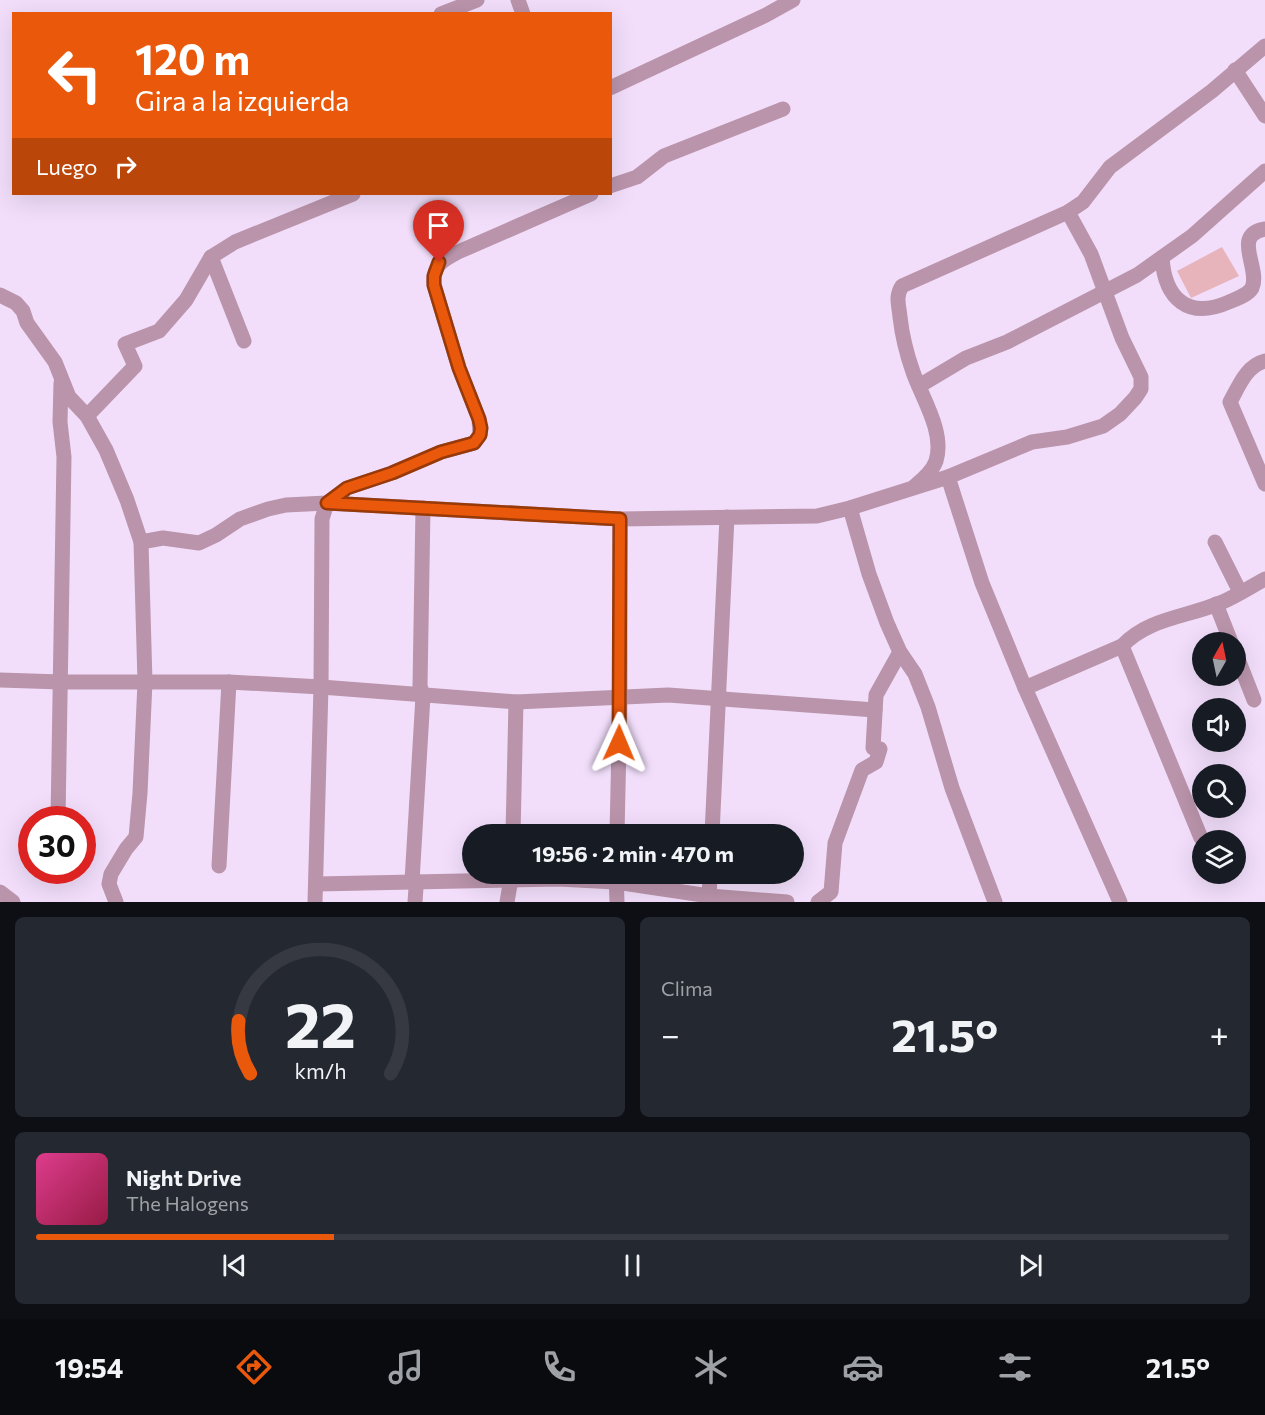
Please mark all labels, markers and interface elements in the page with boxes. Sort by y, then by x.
text: 120 m [135,32,250,84]
icon: left [36,36,114,114]
text: Gira a la izquierda [135,84,349,117]
icon: right [109,150,142,183]
text: Luego [36,153,97,180]
pin [413,200,464,262]
icon: arrive [422,209,455,242]
north arrow [1192,632,1246,686]
map controls [1192,632,1246,884]
button: sound [1192,698,1246,752]
position arrow [587,711,651,775]
button: search [1192,764,1246,818]
speed limit sign: 30 [18,806,96,884]
button: layers [1192,830,1246,884]
text: 19:56 · 2 min · 470 m [532,840,734,867]
text: Clima [661,976,713,1000]
text: 22 [284,985,356,1061]
text: 21.5° [891,1006,998,1061]
text: − [661,1013,680,1054]
text: + [1210,1013,1229,1054]
text: km/h [294,1057,346,1083]
text: Night Drive [126,1164,241,1191]
text: The Halogens [126,1191,249,1215]
icon: previous [218,1249,251,1282]
icon: pause [616,1249,649,1282]
icon: next [1014,1249,1047,1282]
icon: directions [233,1346,275,1388]
icon: music [385,1346,427,1388]
icon: phone [538,1346,580,1388]
icon: climate [690,1346,732,1388]
icon: car [842,1346,884,1388]
icon: filters [994,1346,1036,1388]
text: 19:54 [55,1351,123,1384]
text: 21.5° [1146,1351,1210,1384]

